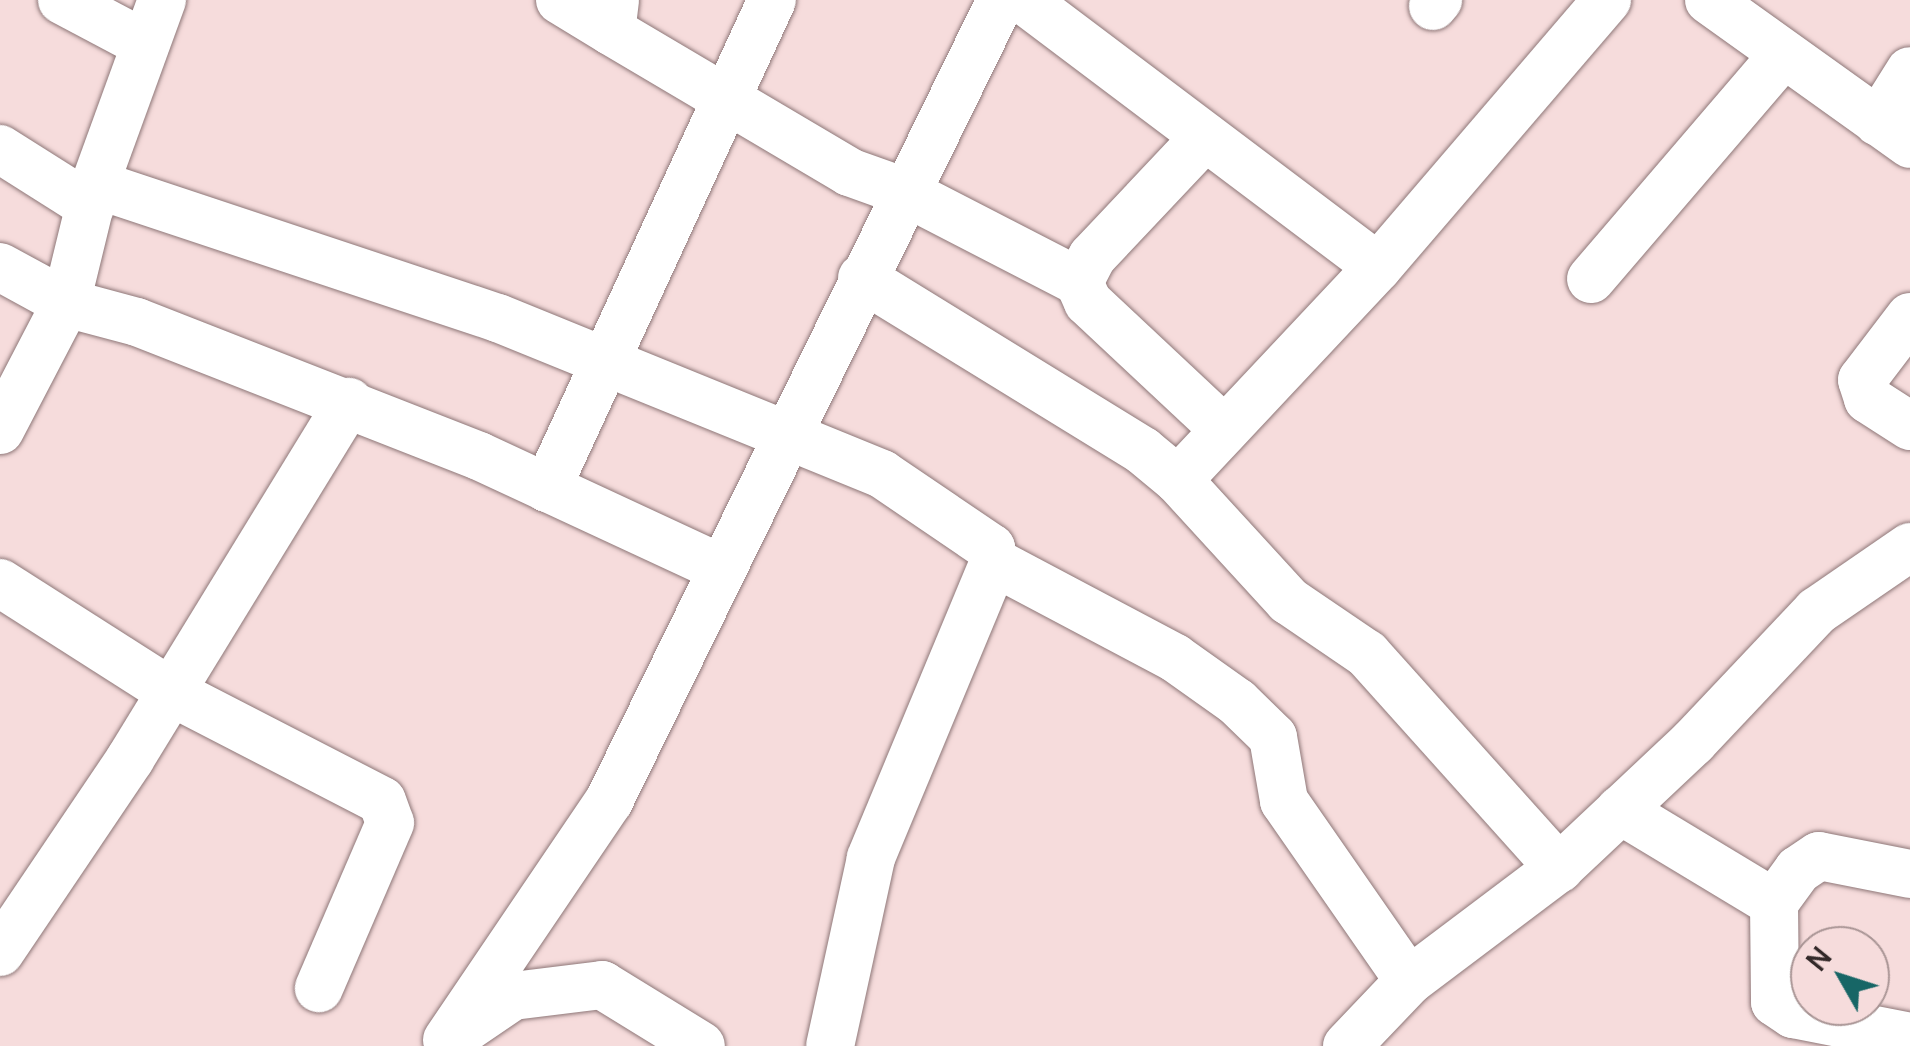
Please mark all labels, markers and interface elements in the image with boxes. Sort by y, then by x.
north arrow [1790,926,1890,1026]
text: N [1797,939,1839,978]

